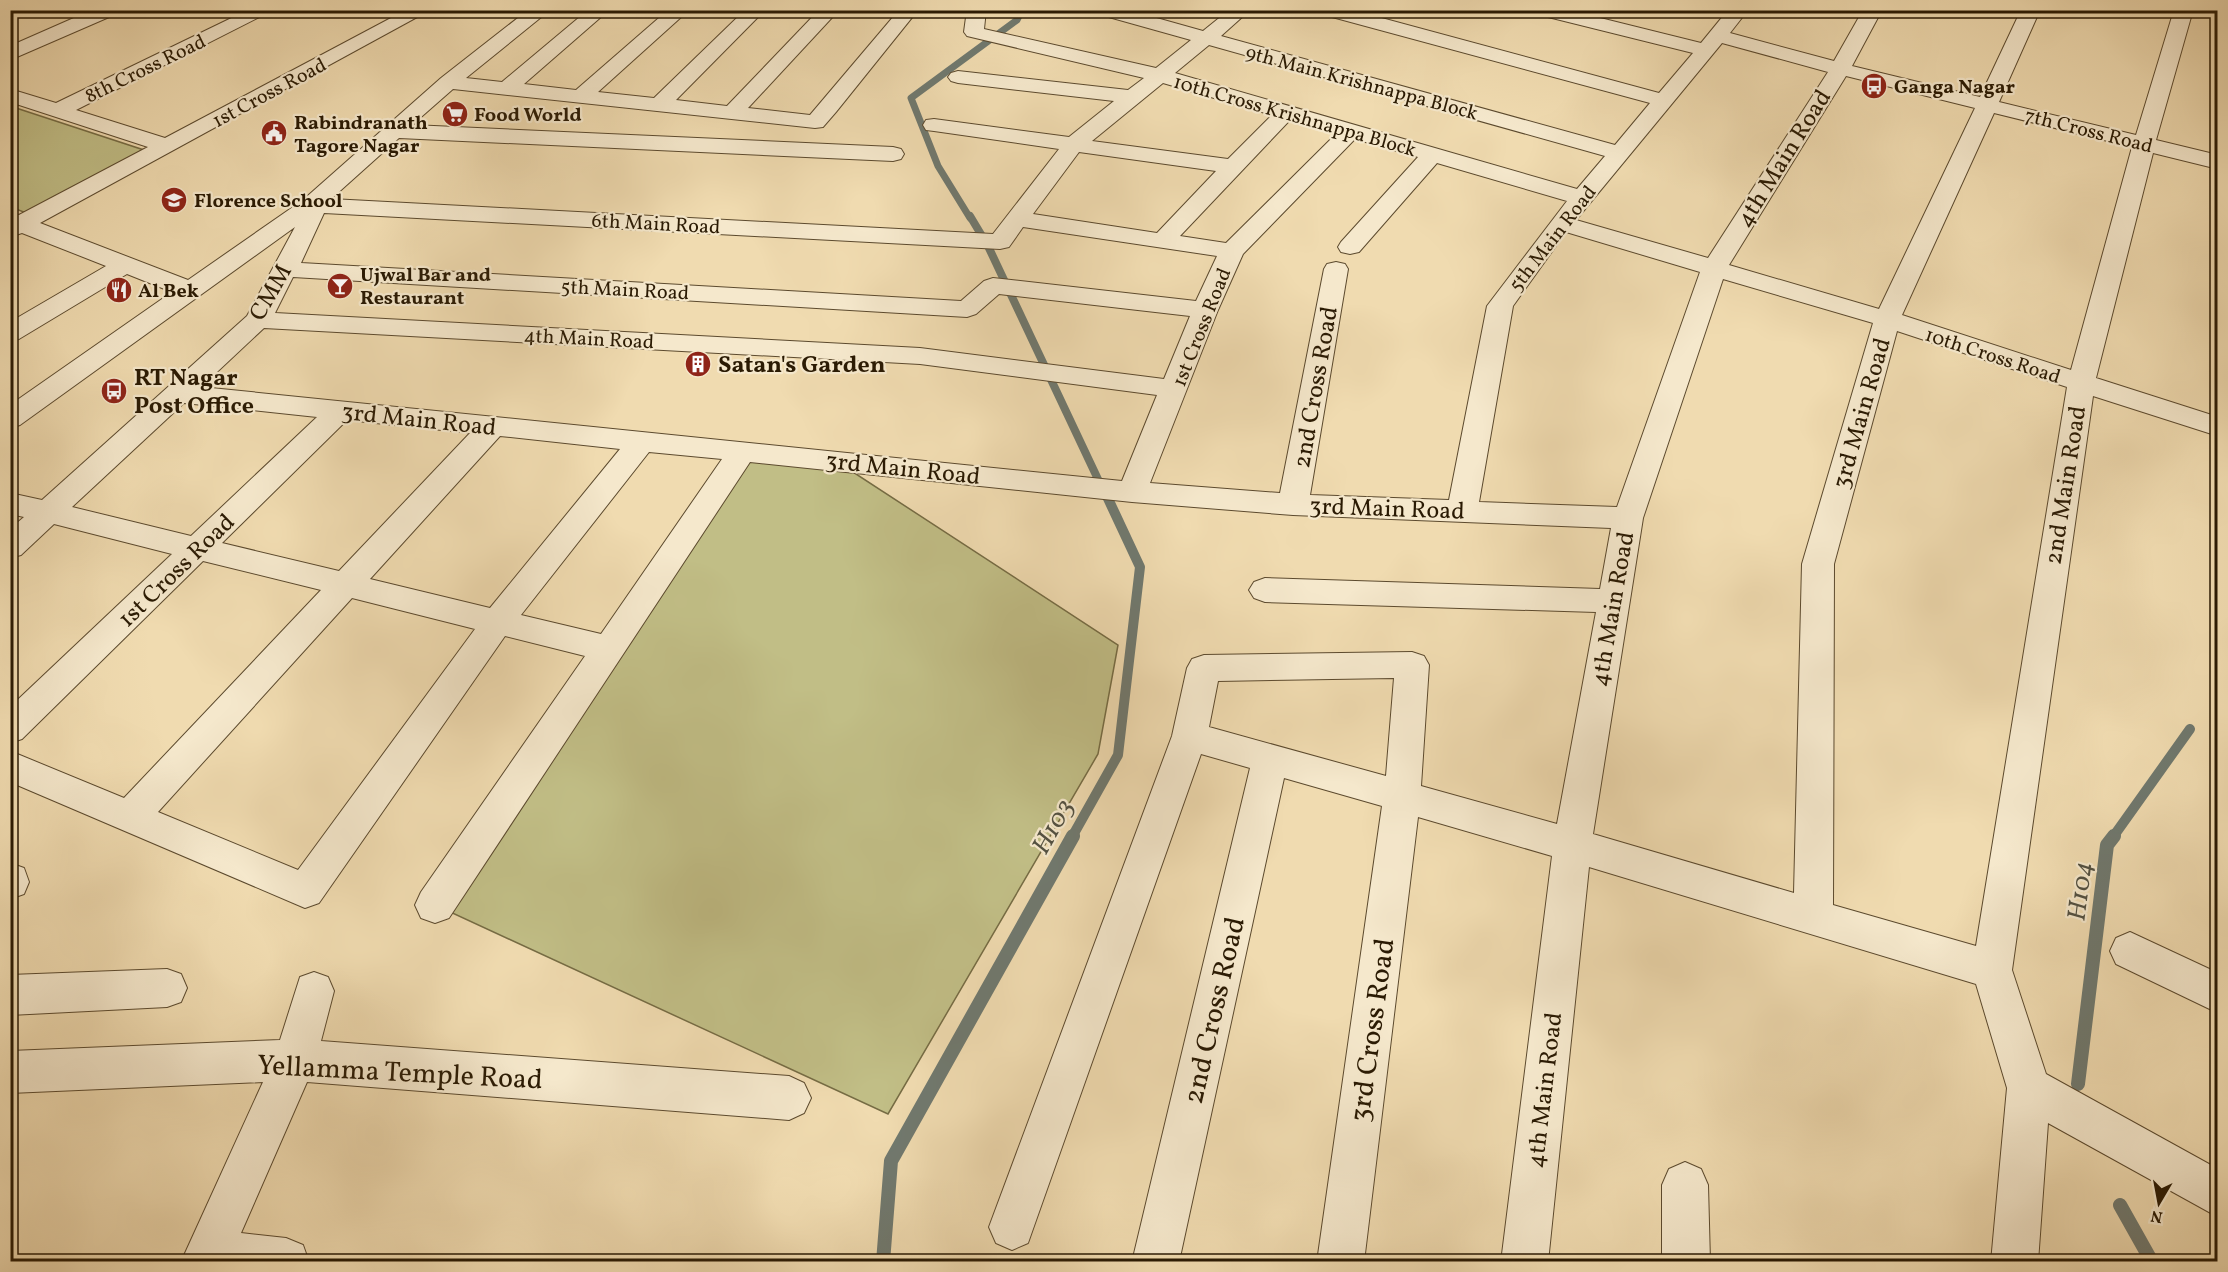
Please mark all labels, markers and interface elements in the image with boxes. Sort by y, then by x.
street label: 8th Cross Road [81,28,211,111]
street label: 9th Main Krishnappa Block [1242,39,1481,128]
street label: 1st Cross Road [208,52,332,136]
street label: 10th Cross Krishnappa Block [1170,69,1419,165]
bus stop icon: Ganga Nagar [1859,71,1889,101]
place label: Ganga Nagar [1894,74,2016,102]
street label: 4th Main Road [1729,84,1841,235]
supermarket icon: Food World [440,99,470,129]
place label: Food World [474,102,582,130]
street label: 7th Cross Road [2022,103,2155,161]
place label: Rabindranath Tagore Nagar [294,110,428,161]
public building icon: Rabindranath Tagore Nagar [259,118,289,148]
street label: 5th Main Road [1503,180,1604,298]
school or university icon: Florence School [159,185,189,215]
place label: Florence School [194,188,343,216]
street label: 6th Main Road [591,208,721,242]
street label: CMM [242,258,302,328]
place label: Ujwal Bar and Restaurant [360,262,491,313]
street label: 1st Cross Road [1166,264,1239,391]
bar icon: Ujwal Bar and Restaurant [325,271,355,301]
street label: 5th Main Road [560,274,690,308]
restaurant icon: Al Bek [104,275,134,305]
place label: Al Bek [138,278,199,306]
street label: 2nd Cross Road [1286,304,1348,471]
street label: 10th Cross Road [1921,322,2064,392]
street label: 4th Main Road [523,323,655,357]
street label: 3rd Main Road [1825,334,1901,493]
building icon: Satan's Garden [683,349,713,379]
place label: Satan's Garden [718,349,886,383]
place label: RT Nagar Post Office [134,362,254,424]
bus stop icon: RT Nagar Post Office [99,376,129,406]
street label: 3rd Main Road [340,396,498,446]
street label: 2nd Main Road [2038,403,2096,567]
street label: 3rd Main Road [824,445,982,495]
street label: 3rd Main Road [1309,490,1465,530]
street label: 1st Cross Road [111,507,243,636]
street label: 4th Main Road [1584,529,1644,689]
water label: H103 [1024,793,1084,861]
water label: H104 [2060,860,2102,923]
street label: 2nd Cross Road [1175,913,1256,1108]
street label: 3rd Cross Road [1341,936,1406,1125]
street label: 4th Main Road [1520,1010,1572,1170]
street label: Yellamma Temple Road [256,1047,544,1100]
north arrow [2129,1173,2189,1233]
text: N [2149,1204,2164,1228]

